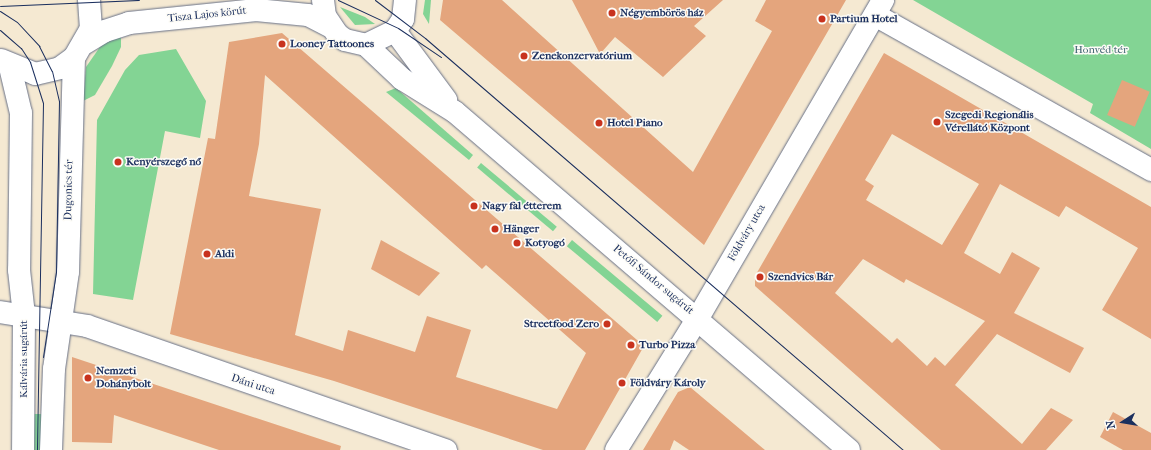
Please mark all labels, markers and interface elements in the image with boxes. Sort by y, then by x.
street label: Tisza Lajos körút [167,4,247,26]
place label: Négyembörös ház [620,6,704,20]
marker: Négyembörös ház [607,8,617,18]
place label: Partium Hotel [830,12,898,26]
marker: Partium Hotel [817,14,827,24]
place label: Looney Tattoones [290,37,374,51]
marker: Looney Tattoones [277,39,287,49]
park label: Honvéd tér [1074,43,1128,57]
place label: Zenekonzervatórium [532,49,632,63]
marker: Zenekonzervatórium [519,51,529,61]
place label: Szegedi Regionális Vérellátó Központ [945,109,1034,135]
place label: Hotel Piano [607,116,663,130]
marker: Szegedi Regionális Vérellátó Központ [932,117,942,127]
marker: Hotel Piano [594,118,604,128]
place label: Kenyérszegő nő [126,155,201,169]
marker: Kenyérszegő nő [113,157,123,167]
street label: Dugonics tér [62,159,76,221]
place label: Nagy fal étterem [482,199,561,213]
marker: Nagy fal étterem [469,201,479,211]
street label: Földváry utca [725,202,769,264]
place label: Hänger [503,222,539,236]
marker: Hänger [490,224,500,234]
place label: Kotyogó [525,236,565,250]
marker: Kotyogó [512,238,522,248]
street label: Petőfi Sándor sugárút [610,242,696,318]
place label: Aldi [215,247,234,261]
marker: Aldi [202,249,212,259]
place label: Szendvics Bár [768,270,833,284]
marker: Szendvics Bár [755,272,765,282]
place label: Streetfood Zero [524,317,599,331]
marker: Streetfood Zero [602,319,612,329]
street label: Kálvária sugárút [17,320,31,398]
place label: Turbo Pizza [639,338,695,352]
marker: Turbo Pizza [626,340,636,350]
place label: Nemzeti Dohánybolt [96,365,151,391]
street label: Dáni utca [229,372,277,398]
marker: Nemzeti Dohánybolt [83,373,93,383]
place label: Földváry Károly [630,376,706,390]
marker: Földváry Károly [617,378,627,388]
north arrow [1103,402,1143,442]
text: N [1104,419,1118,430]

